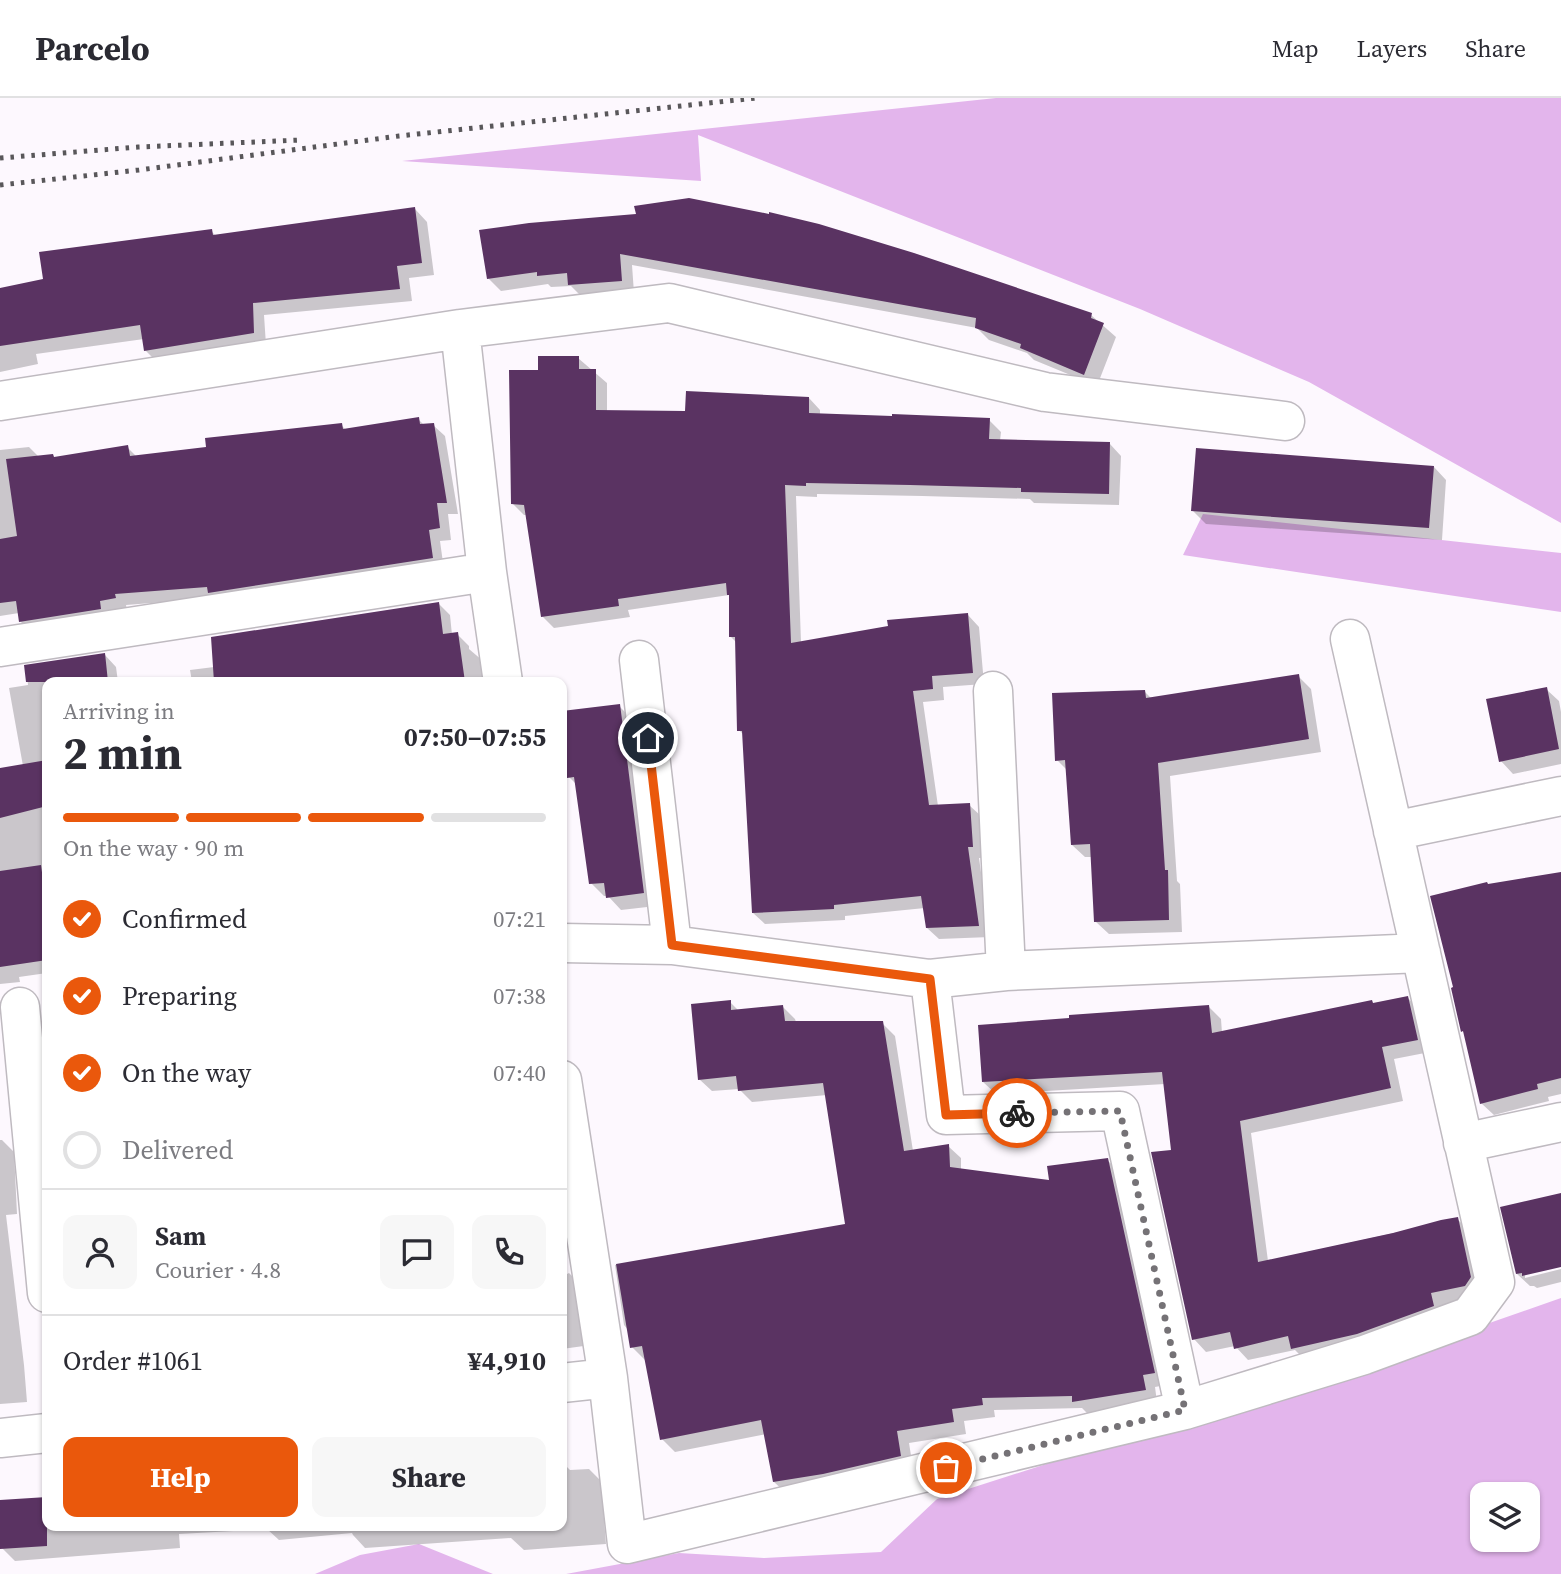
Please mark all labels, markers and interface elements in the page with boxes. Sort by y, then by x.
text: Parcelo [35,26,150,71]
text: Map [1272,32,1319,65]
text: Layers [1357,32,1427,65]
text: Share [1465,32,1526,65]
text: Arriving in [63,695,175,727]
pin [618,708,678,768]
text: 07:50–07:55 [404,719,546,755]
icon: home [629,719,667,757]
text: 2 min [63,721,182,784]
text: On the way · 90 m [63,832,244,864]
icon: check [63,900,101,938]
text: Confirmed [122,901,247,937]
text: 07:21 [493,903,546,935]
icon: check [63,977,101,1015]
text: Preparing [122,978,237,1014]
text: 07:38 [493,980,546,1012]
icon: check [63,1054,101,1092]
text: On the way [122,1055,251,1091]
text: 07:40 [493,1057,546,1089]
courier [982,1078,1052,1148]
icon: bike [998,1094,1036,1132]
text: Delivered [122,1132,233,1168]
button: person [63,1215,137,1289]
button: chat [380,1215,454,1289]
button: phone [472,1215,546,1289]
text: Sam [155,1218,206,1254]
text: Courier · 4.8 [155,1254,281,1286]
text: Order #1061 [63,1343,203,1379]
text: ¥4,910 [468,1343,546,1379]
button: Help [63,1437,298,1517]
button: Share [312,1437,546,1517]
pin [916,1438,976,1498]
icon: bag [927,1449,965,1487]
map controls [1470,1482,1540,1552]
button: layers [1470,1482,1540,1552]

